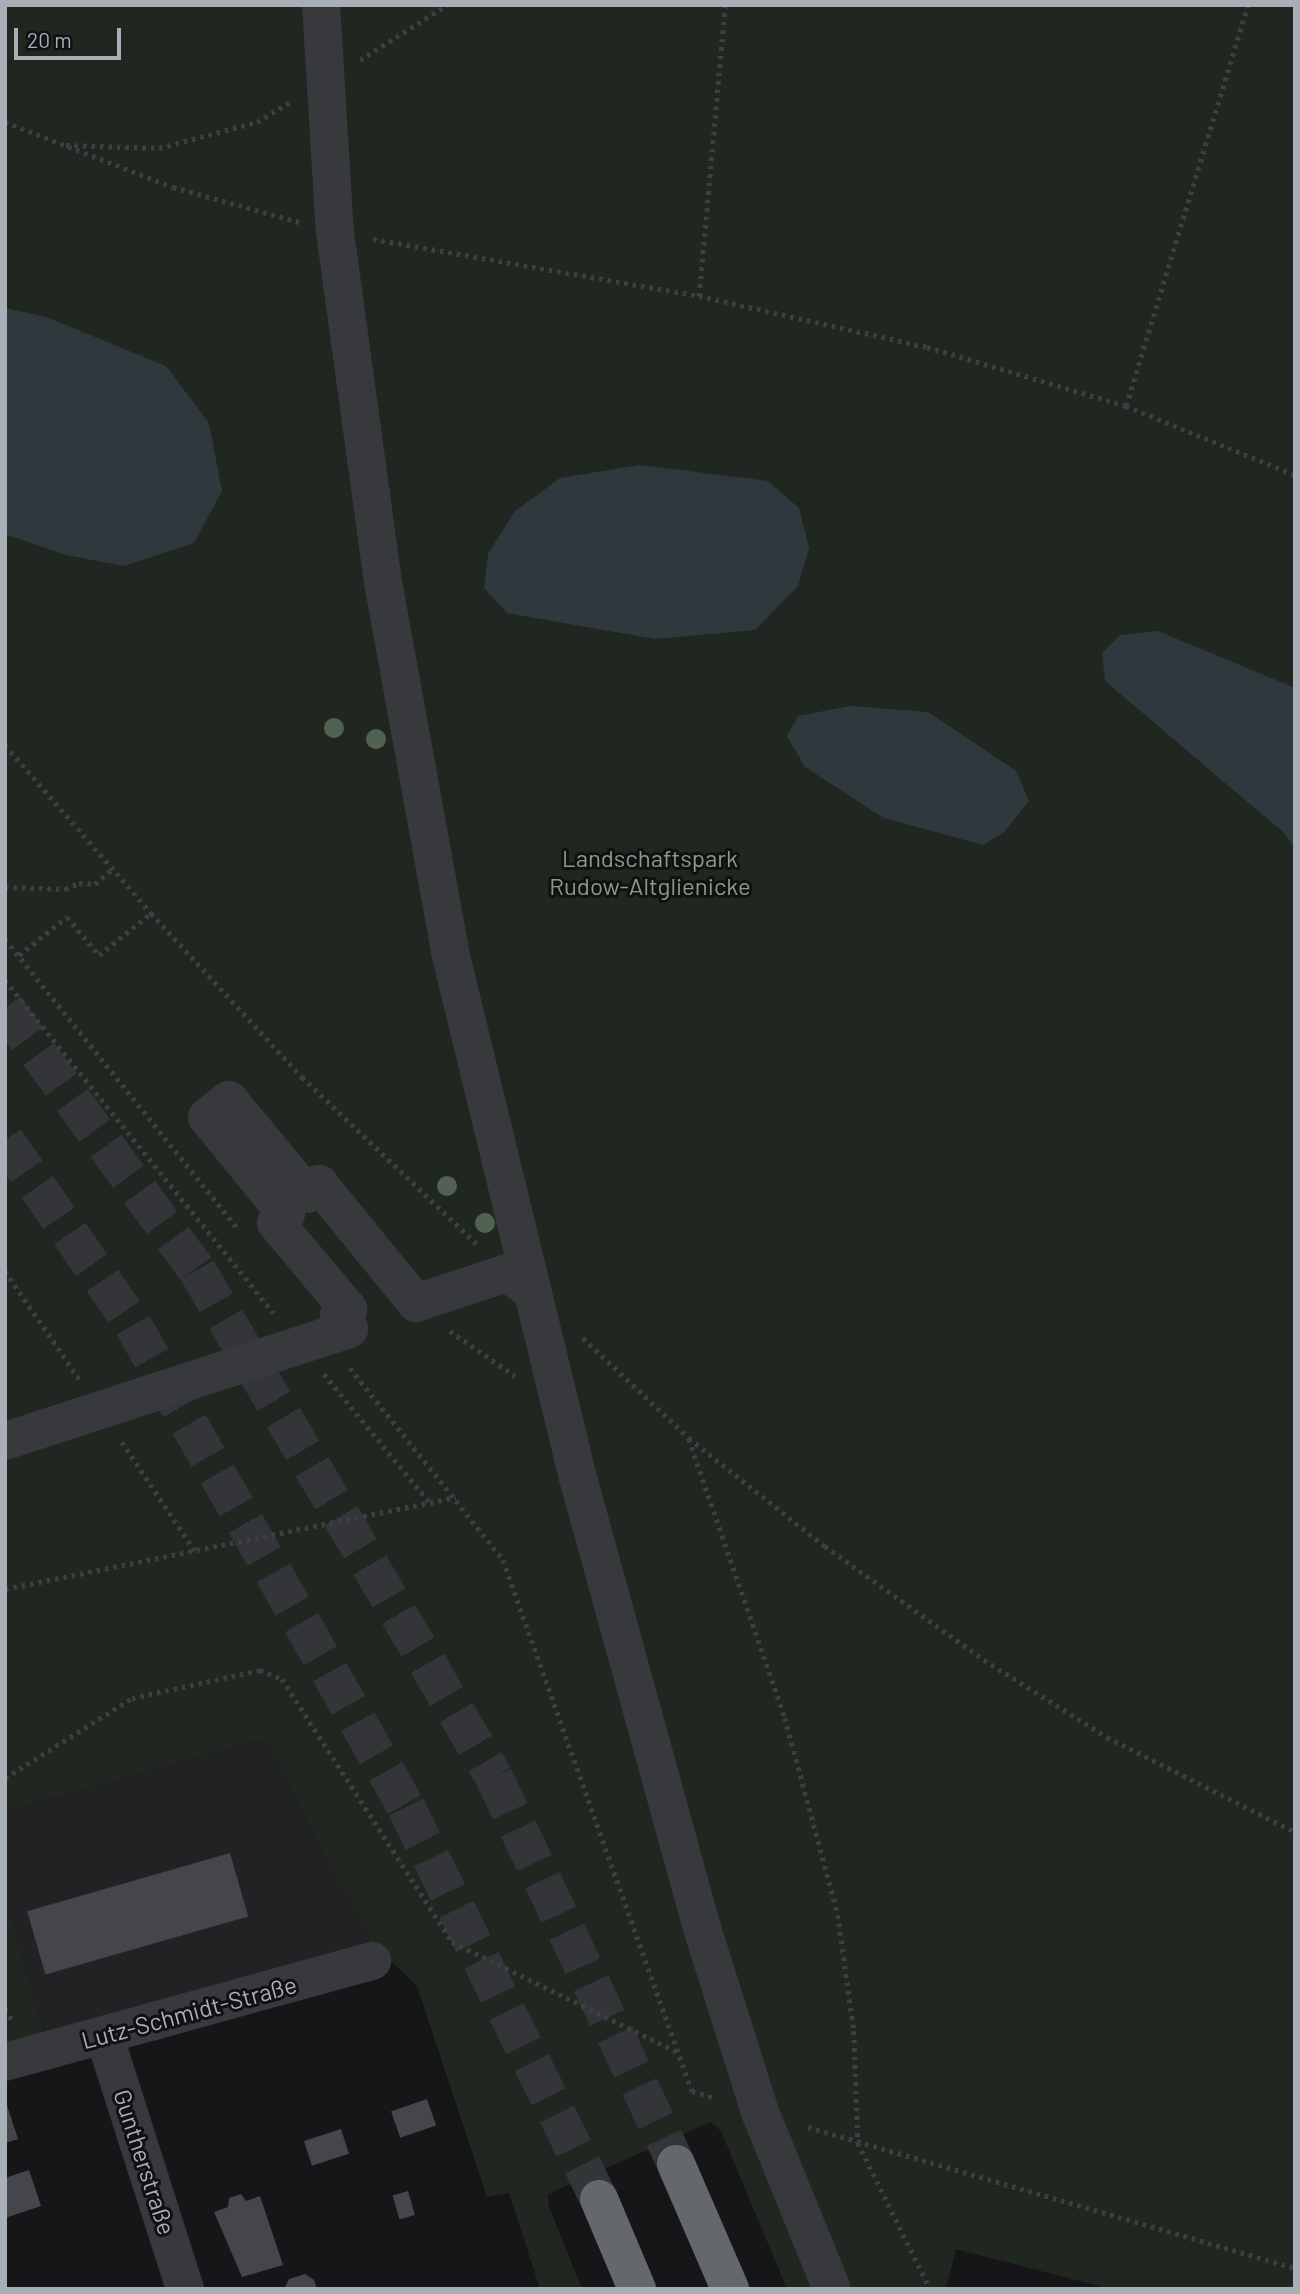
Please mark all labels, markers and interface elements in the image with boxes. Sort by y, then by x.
scale bar [18,14,124,58]
text: 20 m [27,27,72,52]
park label: Landschaftspark Rudow-Altglienicke [549,844,751,900]
street label: Lutz-Schmidt-Straße [78,1969,300,2055]
street label: Guntherstraße [108,2086,182,2238]

